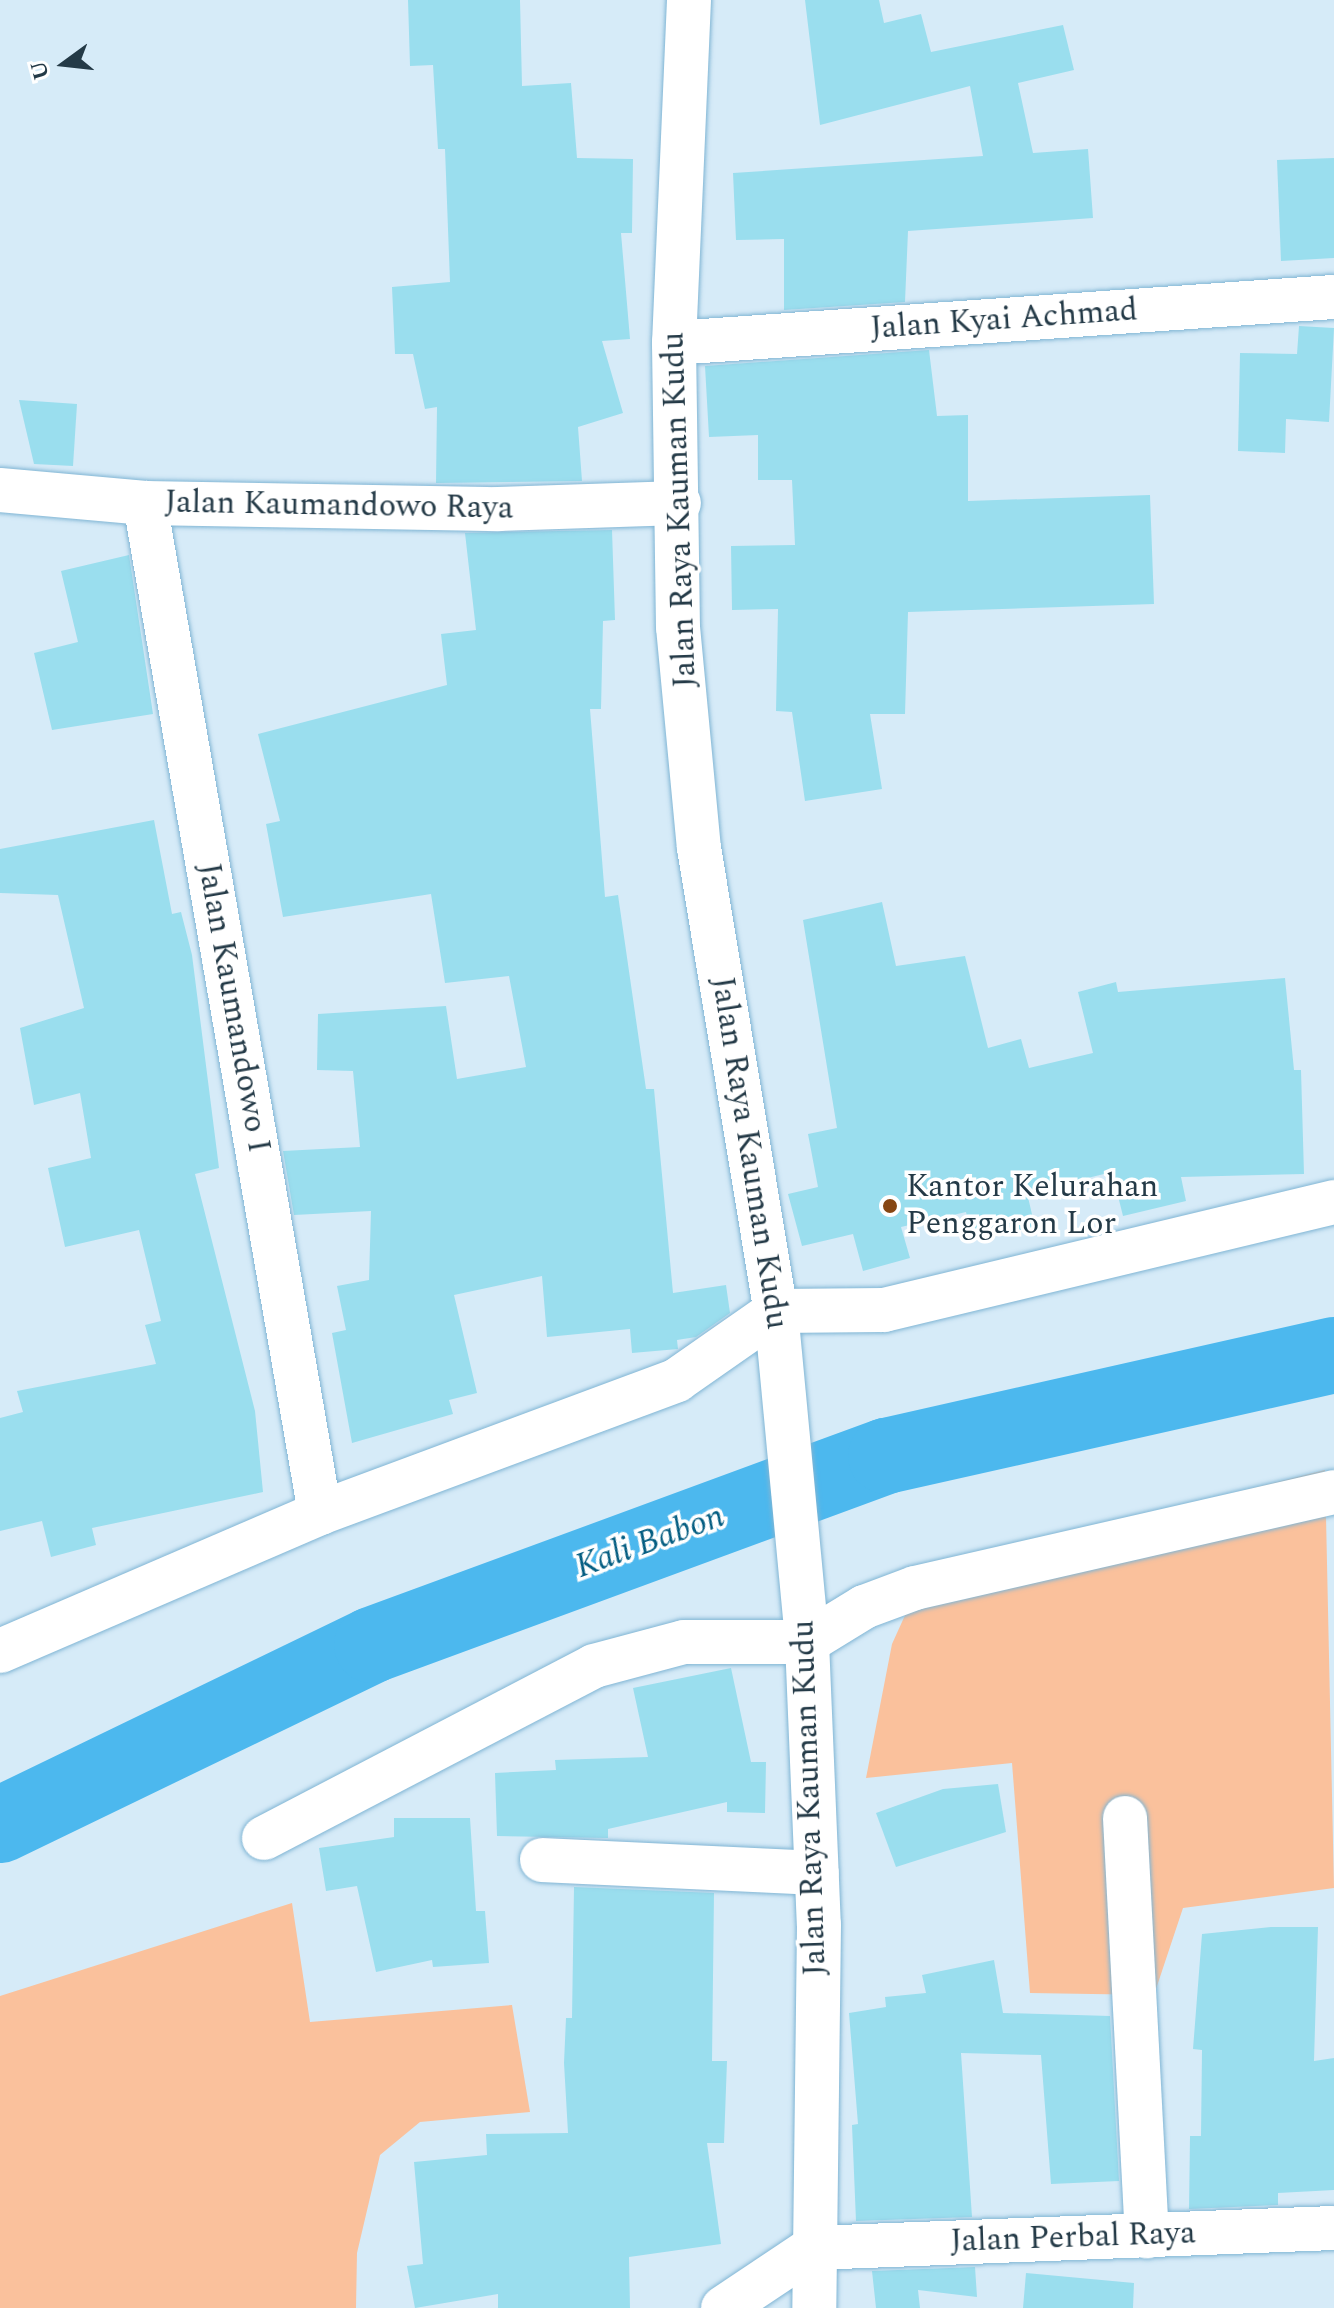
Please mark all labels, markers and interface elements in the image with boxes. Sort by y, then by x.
north arrow [24,24,104,104]
text: U [22,57,59,84]
street label: Jalan Kyai Achmad [869,292,1139,348]
street label: Jalan Raya Kauman Kudu [655,331,705,689]
street label: Jalan Kaumandowo Raya [164,484,514,528]
street label: Jalan Kaumandowo I [189,860,277,1156]
street label: Jalan Raya Kauman Kudu [702,974,796,1332]
place label: Kantor Kelurahan Penggaron Lor [906,1169,1158,1244]
marker: Kantor Kelurahan Penggaron Lor [881,1197,899,1215]
water label: Kali Babon [570,1496,730,1588]
street label: Jalan Raya Kauman Kudu [785,1619,835,1977]
street label: Jalan Perbal Raya [950,2215,1196,2261]

